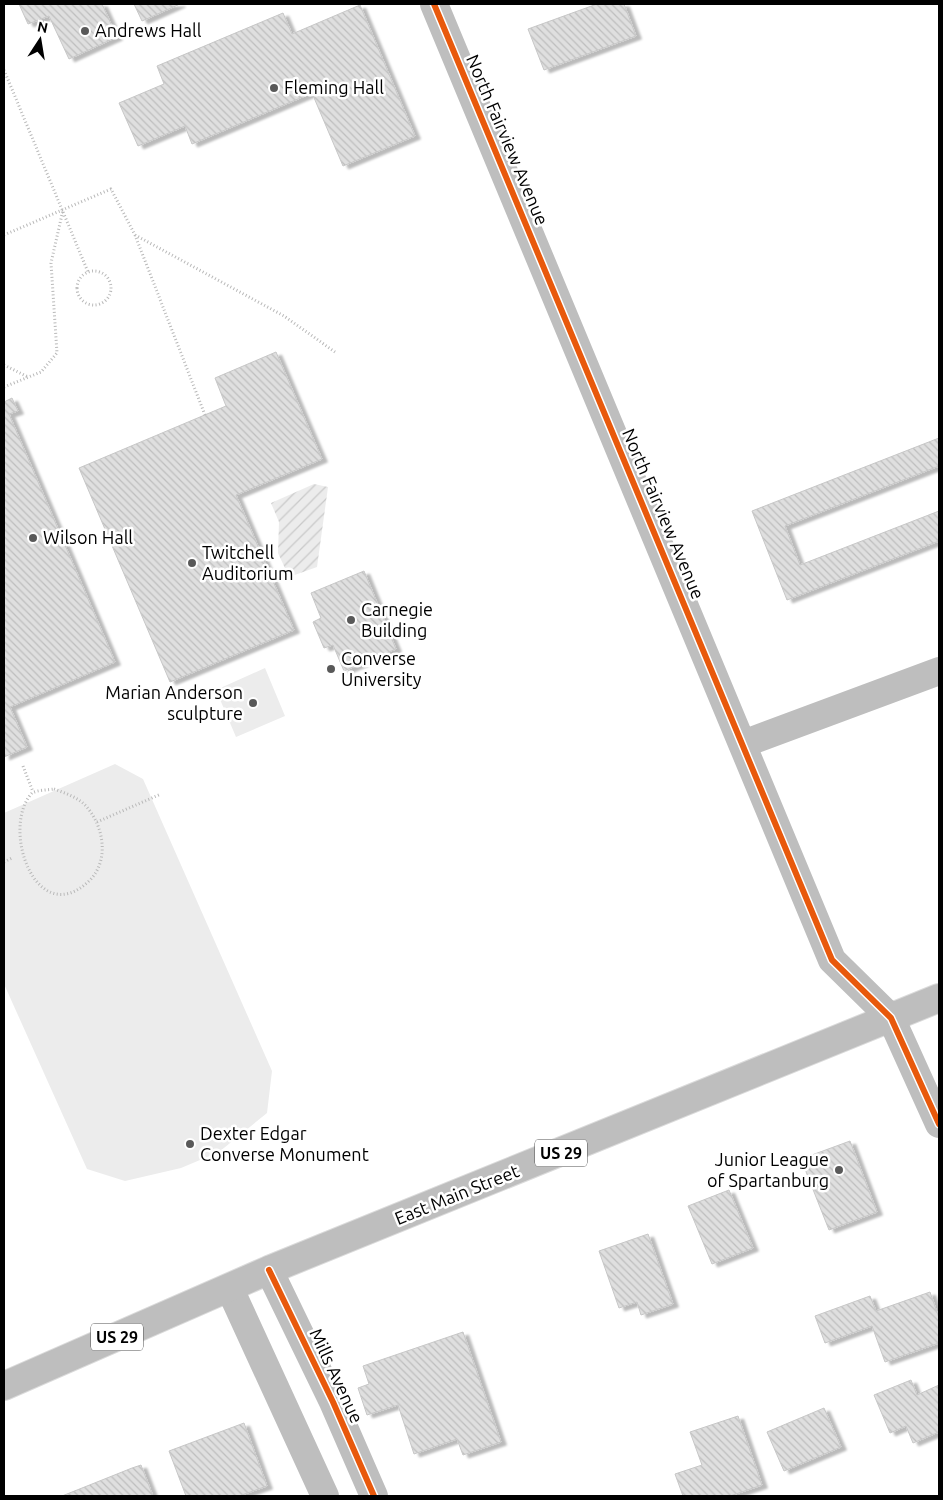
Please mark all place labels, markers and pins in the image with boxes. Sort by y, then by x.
place label: Andrews Hall [95,20,202,40]
marker: Andrews Hall [79,25,91,37]
place label: Fleming Hall [284,77,384,97]
marker: Fleming Hall [268,82,280,94]
place label: Wilson Hall [43,527,133,547]
marker: Wilson Hall [27,532,39,544]
place label: Twitchell Auditorium [202,542,293,583]
marker: Twitchell Auditorium [186,557,198,569]
place label: Carnegie Building [361,599,433,640]
marker: Carnegie Building [345,614,357,626]
place label: Converse University [341,648,422,689]
marker: Converse University [325,663,337,675]
place label: Marian Anderson sculpture [105,682,243,723]
marker: Marian Anderson sculpture [247,697,259,709]
place label: Dexter Edgar Converse Monument [200,1123,369,1164]
marker: Dexter Edgar Converse Monument [184,1138,196,1150]
place label: Junior League of Spartanburg [707,1149,829,1190]
marker: Junior League of Spartanburg [833,1164,845,1176]

